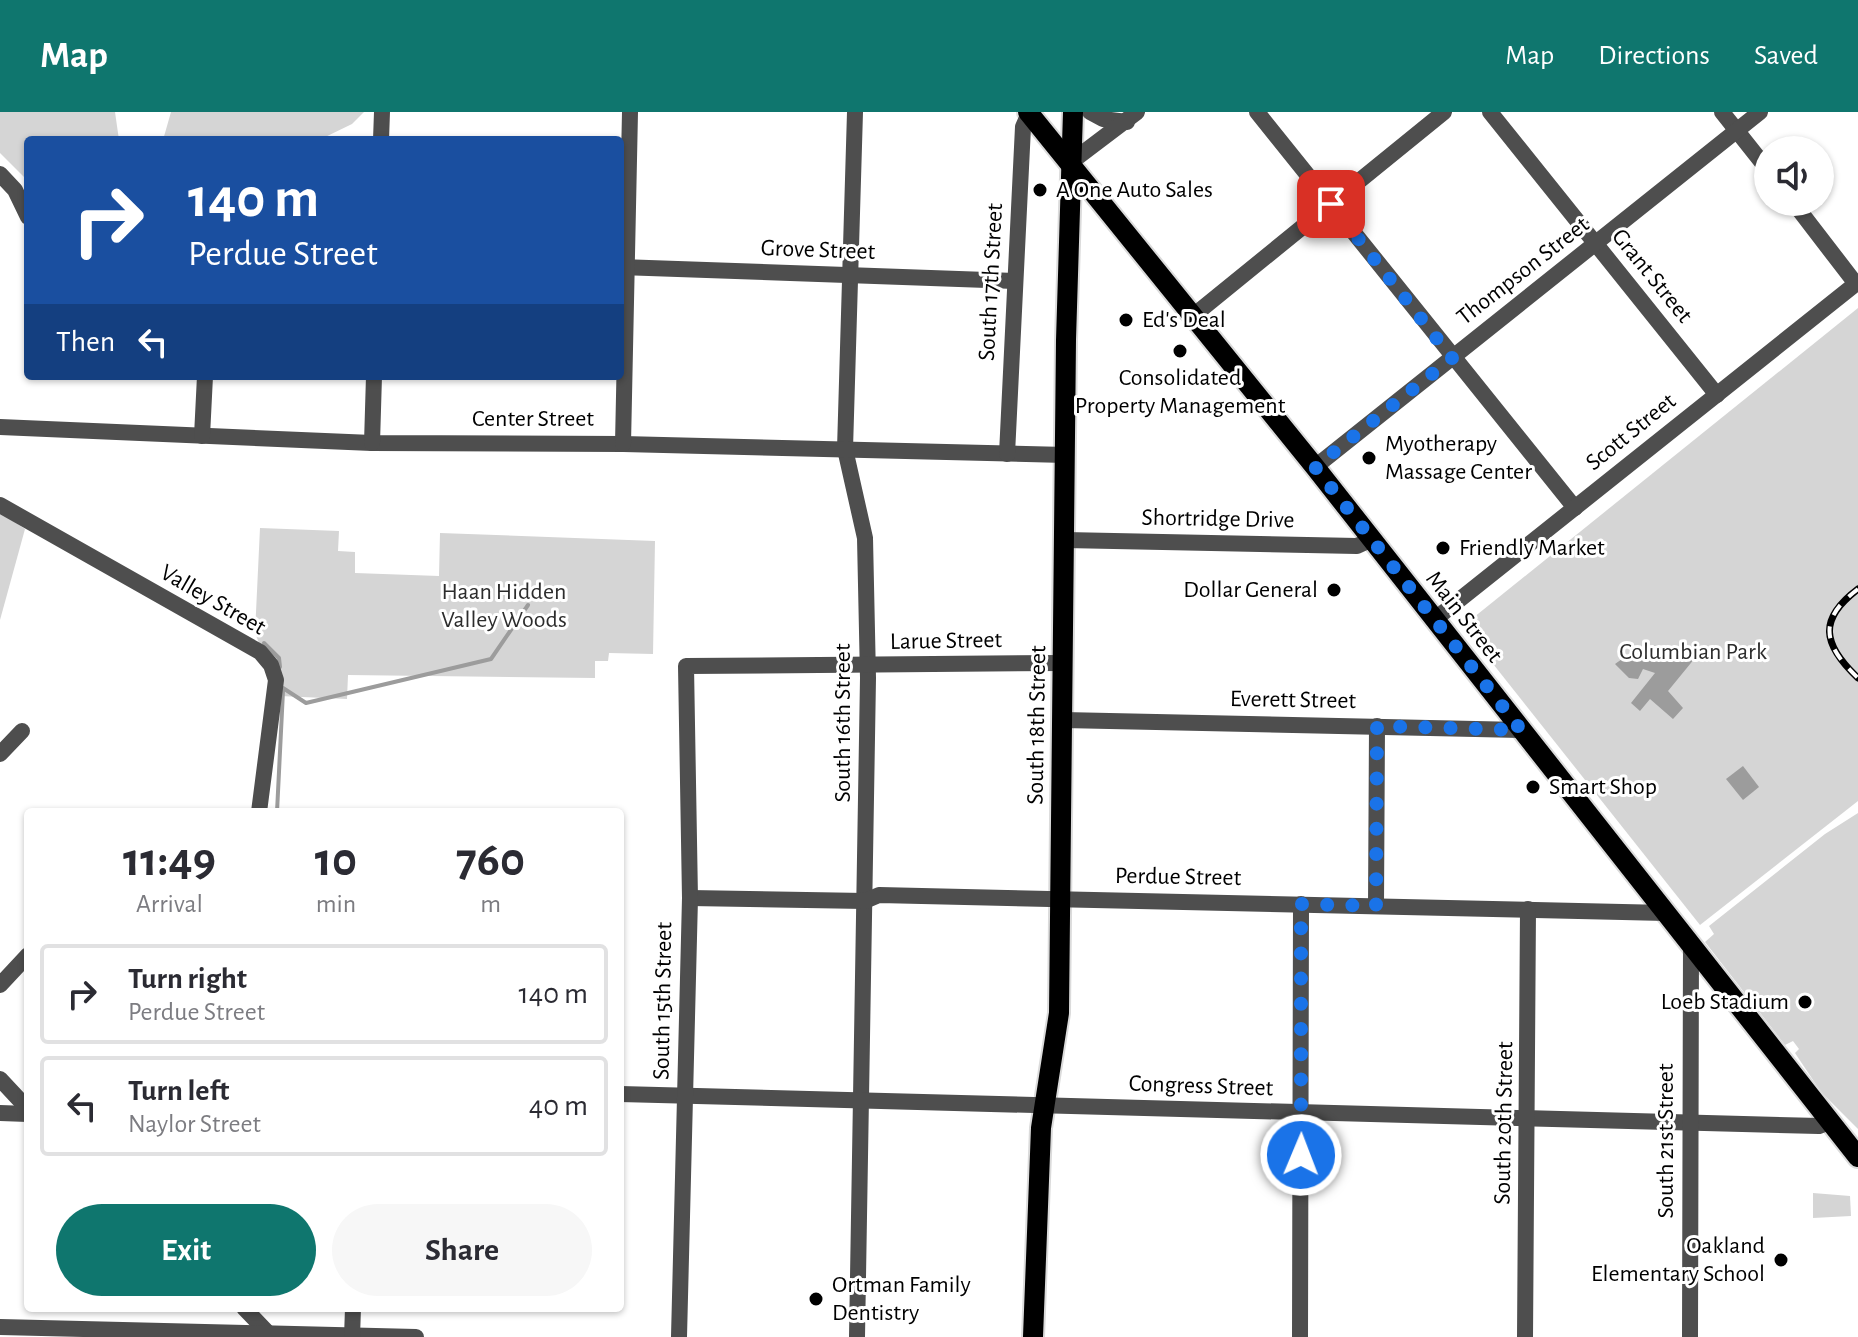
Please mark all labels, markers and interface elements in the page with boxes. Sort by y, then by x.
text: Map [40,37,108,75]
text: Map [1505,42,1554,70]
text: Directions [1598,42,1710,70]
text: Saved [1754,42,1818,70]
map controls [1754,136,1834,216]
button: sound [1754,136,1834,216]
icon: right [56,168,160,272]
pin [1297,170,1365,238]
text: 140 m [188,171,319,227]
place label: A One Auto Sales [1056,178,1213,202]
marker: A One Auto Sales [1031,181,1049,199]
icon: arrive [1309,182,1353,226]
street label: South 17th Street [975,202,1007,361]
street label: Thompson Street [1452,212,1594,330]
street label: Grant Street [1607,225,1697,328]
text: Perdue Street [188,236,378,272]
street label: Grove Street [760,236,876,264]
place label: Ed's Deal [1142,308,1226,332]
marker: Ed's Deal [1117,311,1135,329]
icon: left [131,320,175,364]
text: Then [56,327,115,357]
marker: Consolidated Property Management [1171,342,1189,360]
place label: Consolidated Property Management [1075,366,1286,418]
street label: Scott Street [1582,389,1681,475]
street label: Center Street [472,407,594,431]
place label: Myotherapy Massage Center [1385,432,1532,484]
marker: Myotherapy Massage Center [1360,449,1378,467]
street label: Shortridge Drive [1141,506,1295,532]
place label: Friendly Market [1459,536,1605,560]
marker: Friendly Market [1434,539,1452,557]
street label: Valley Street [156,560,270,640]
street label: Main Street [1421,567,1507,667]
place label: Dollar General [1183,578,1318,602]
park label: Haan Hidden Valley Woods [441,580,567,632]
marker: Dollar General [1325,581,1343,599]
street label: Larue Street [890,628,1003,654]
park label: Columbian Park [1619,640,1767,664]
street label: South 16th Street [831,643,855,803]
street label: South 18th Street [1024,645,1050,805]
street label: Everett Street [1230,687,1357,713]
place label: Smart Shop [1549,775,1657,799]
marker: Smart Shop [1524,778,1542,796]
text: 11:49 [123,837,216,885]
text: 10 [315,837,357,885]
text: 760 [456,837,525,885]
street label: Perdue Street [1115,864,1242,890]
text: Arrival [136,891,203,917]
text: min [316,891,356,917]
text: m [480,891,501,917]
street label: South 15th Street [650,922,676,1080]
text: Turn right [128,964,247,994]
icon: right [60,972,104,1016]
text: 140 m [518,979,588,1009]
place label: Loeb Stadium [1661,990,1789,1014]
marker: Loeb Stadium [1796,993,1814,1011]
text: Perdue Street [128,999,265,1025]
street label: South 20th Street [1491,1041,1517,1205]
street label: South 21st Street [1654,1063,1678,1219]
street label: Congress Street [1128,1071,1274,1101]
text: Turn left [128,1076,229,1106]
icon: left [60,1084,104,1128]
text: 40 m [529,1091,588,1121]
text: Naylor Street [128,1111,261,1137]
position arrow [1259,1113,1343,1197]
button: Exit [56,1204,316,1296]
button: Share [332,1204,592,1296]
place label: Oakland Elementary School [1591,1234,1765,1286]
marker: Oakland Elementary School [1772,1251,1790,1269]
place label: Ortman Family Dentistry [832,1273,971,1325]
marker: Ortman Family Dentistry [807,1290,825,1308]

